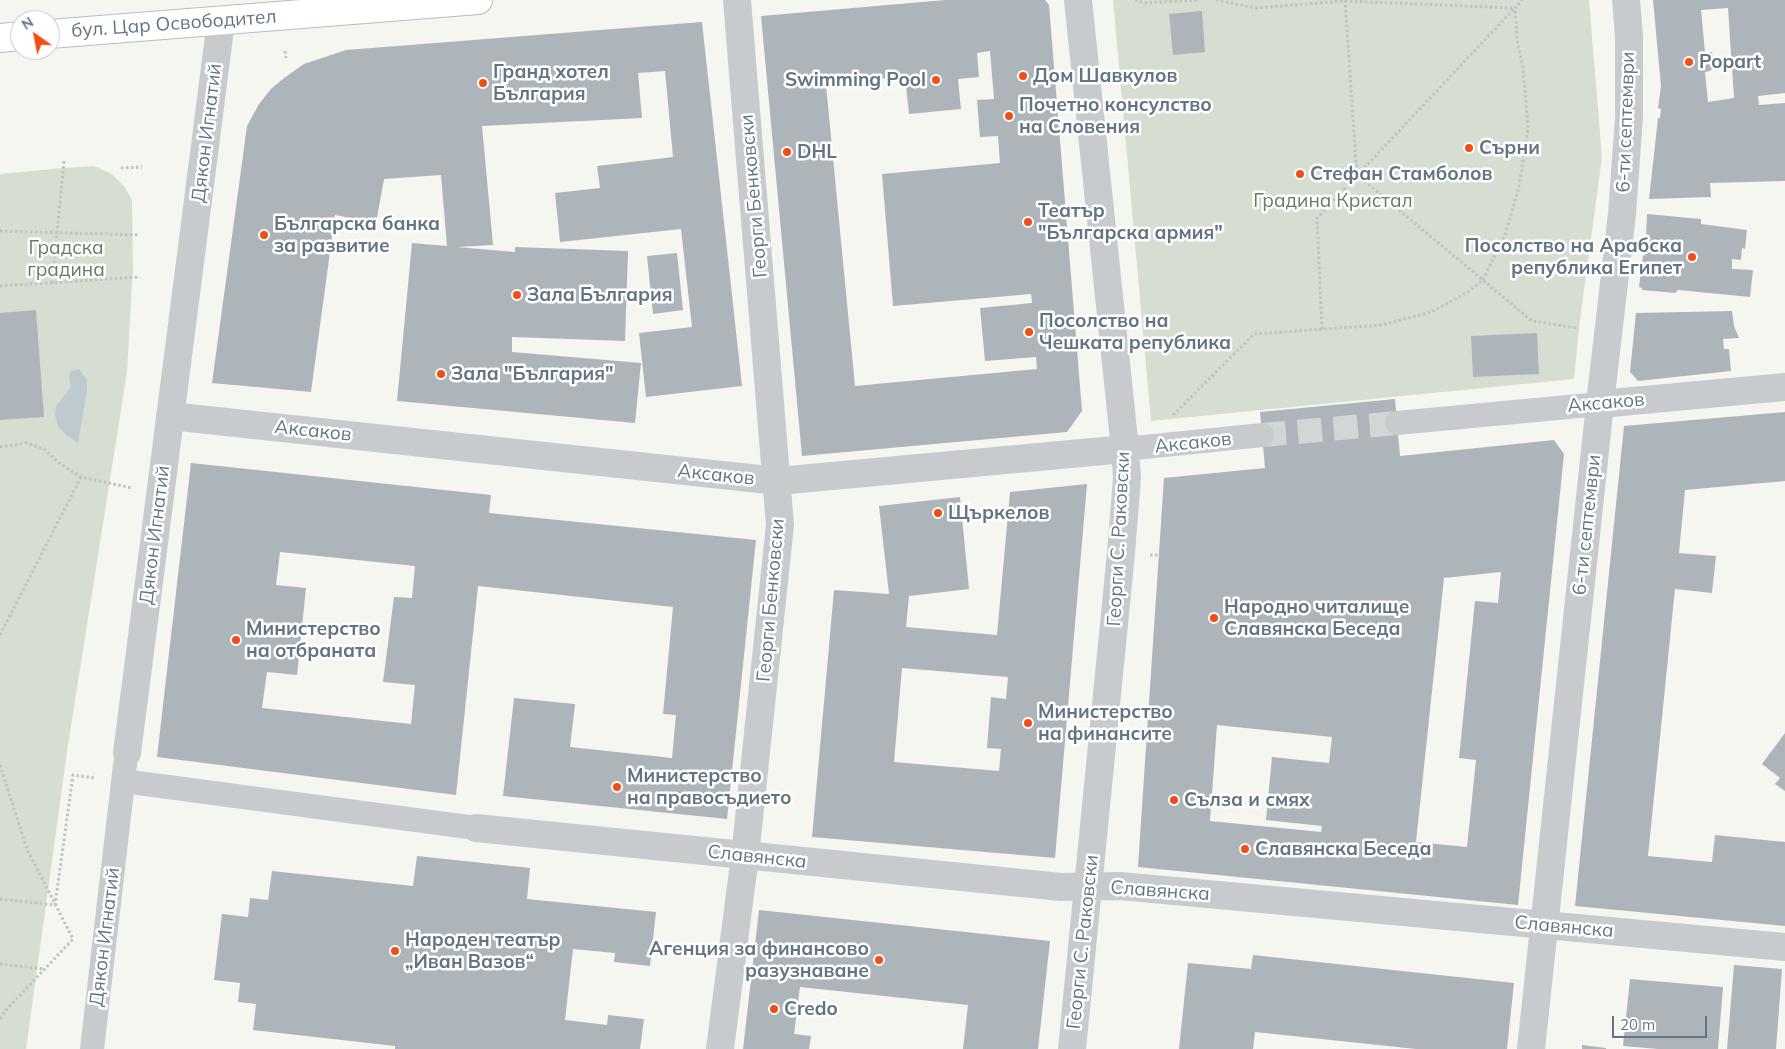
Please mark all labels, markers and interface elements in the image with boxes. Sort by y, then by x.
street label: бул. Цар Освободител [71,5,277,43]
north arrow [10,10,60,60]
text: N [18,13,37,34]
street label: 6-ти септември [1612,51,1640,193]
place label: Popart [1699,51,1761,73]
marker: Popart [1683,56,1695,68]
place label: Гранд хотел България [493,61,609,105]
street label: Дякон Игнатий [187,62,227,204]
place label: Дом Шавкулов [1033,65,1177,87]
place label: Swimming Pool [785,69,926,91]
marker: Дом Шавкулов [1017,70,1029,82]
marker: Swimming Pool [930,74,942,86]
marker: Гранд хотел България [477,77,489,89]
place label: Почетно консулство на Словения [1019,94,1212,138]
marker: Почетно консулство на Словения [1003,110,1015,122]
street label: Георги Бенковски [736,113,772,279]
place label: Сърни [1479,137,1540,159]
place label: DHL [797,141,837,163]
marker: Сърни [1463,142,1475,154]
marker: DHL [781,146,793,158]
place label: Стефан Стамболов [1310,163,1493,185]
marker: Стефан Стамболов [1294,168,1306,180]
park label: Градина Кристал [1253,190,1413,212]
place label: Театър "Българска армия" [1038,200,1223,244]
place label: Българска банка за развитие [274,213,440,257]
marker: Театър "Българска армия" [1022,216,1034,228]
marker: Българска банка за развитие [258,229,270,241]
place label: Посолство на Арабска република Египет [1465,235,1682,279]
park label: Градска градина [27,237,105,281]
marker: Посолство на Арабска република Египет [1686,251,1698,263]
place label: Зала България [527,284,673,306]
marker: Зала България [511,289,523,301]
place label: Посолство на Чешката република [1039,310,1231,354]
marker: Посолство на Чешката република [1023,326,1035,338]
place label: Зала "България" [451,363,614,385]
marker: Зала "България" [435,368,447,380]
street label: Аксаков [1567,388,1645,418]
street label: Аксаков [273,416,353,446]
street label: Аксаков [1153,428,1233,458]
street label: Георги С. Раковски [1103,451,1135,627]
street label: 6-ти септември [1568,454,1606,596]
street label: Аксаков [676,460,756,490]
street label: Дякон Игнатий [135,464,175,606]
place label: Щъркелов [948,502,1050,524]
marker: Щъркелов [932,507,944,519]
street label: Георги Бенковски [753,517,789,683]
place label: Народно читалище Славянска Беседа [1224,596,1409,640]
marker: Народно читалище Славянска Беседа [1208,612,1220,624]
place label: Министерство на отбраната [246,618,381,662]
marker: Министерство на отбраната [230,634,242,646]
place label: Министерство на финансите [1038,701,1173,745]
marker: Министерство на финансите [1022,717,1034,729]
place label: Министерство на правосъдието [627,765,791,809]
marker: Министерство на правосъдието [611,781,623,793]
place label: Сълза и смях [1184,789,1310,811]
marker: Сълза и смях [1168,794,1180,806]
place label: Славянска Беседа [1255,838,1431,860]
street label: Славянска [706,840,808,874]
marker: Славянска Беседа [1239,843,1251,855]
street label: Георги С. Раковски [1062,854,1104,1030]
street label: Дякон Игнатий [85,866,125,1008]
street label: Славянска [1110,876,1210,906]
street label: Славянска [1513,911,1615,943]
place label: Народен театър „Иван Вазов“ [405,929,561,973]
place label: Агенция за финансово разузнаване [649,938,869,982]
marker: Народен театър „Иван Вазов“ [389,945,401,957]
marker: Агенция за финансово разузнаване [873,954,885,966]
place label: Credo [784,998,838,1020]
marker: Credo [768,1003,780,1015]
scale bar [1615,1006,1710,1038]
text: 20 m [1620,1015,1655,1034]

